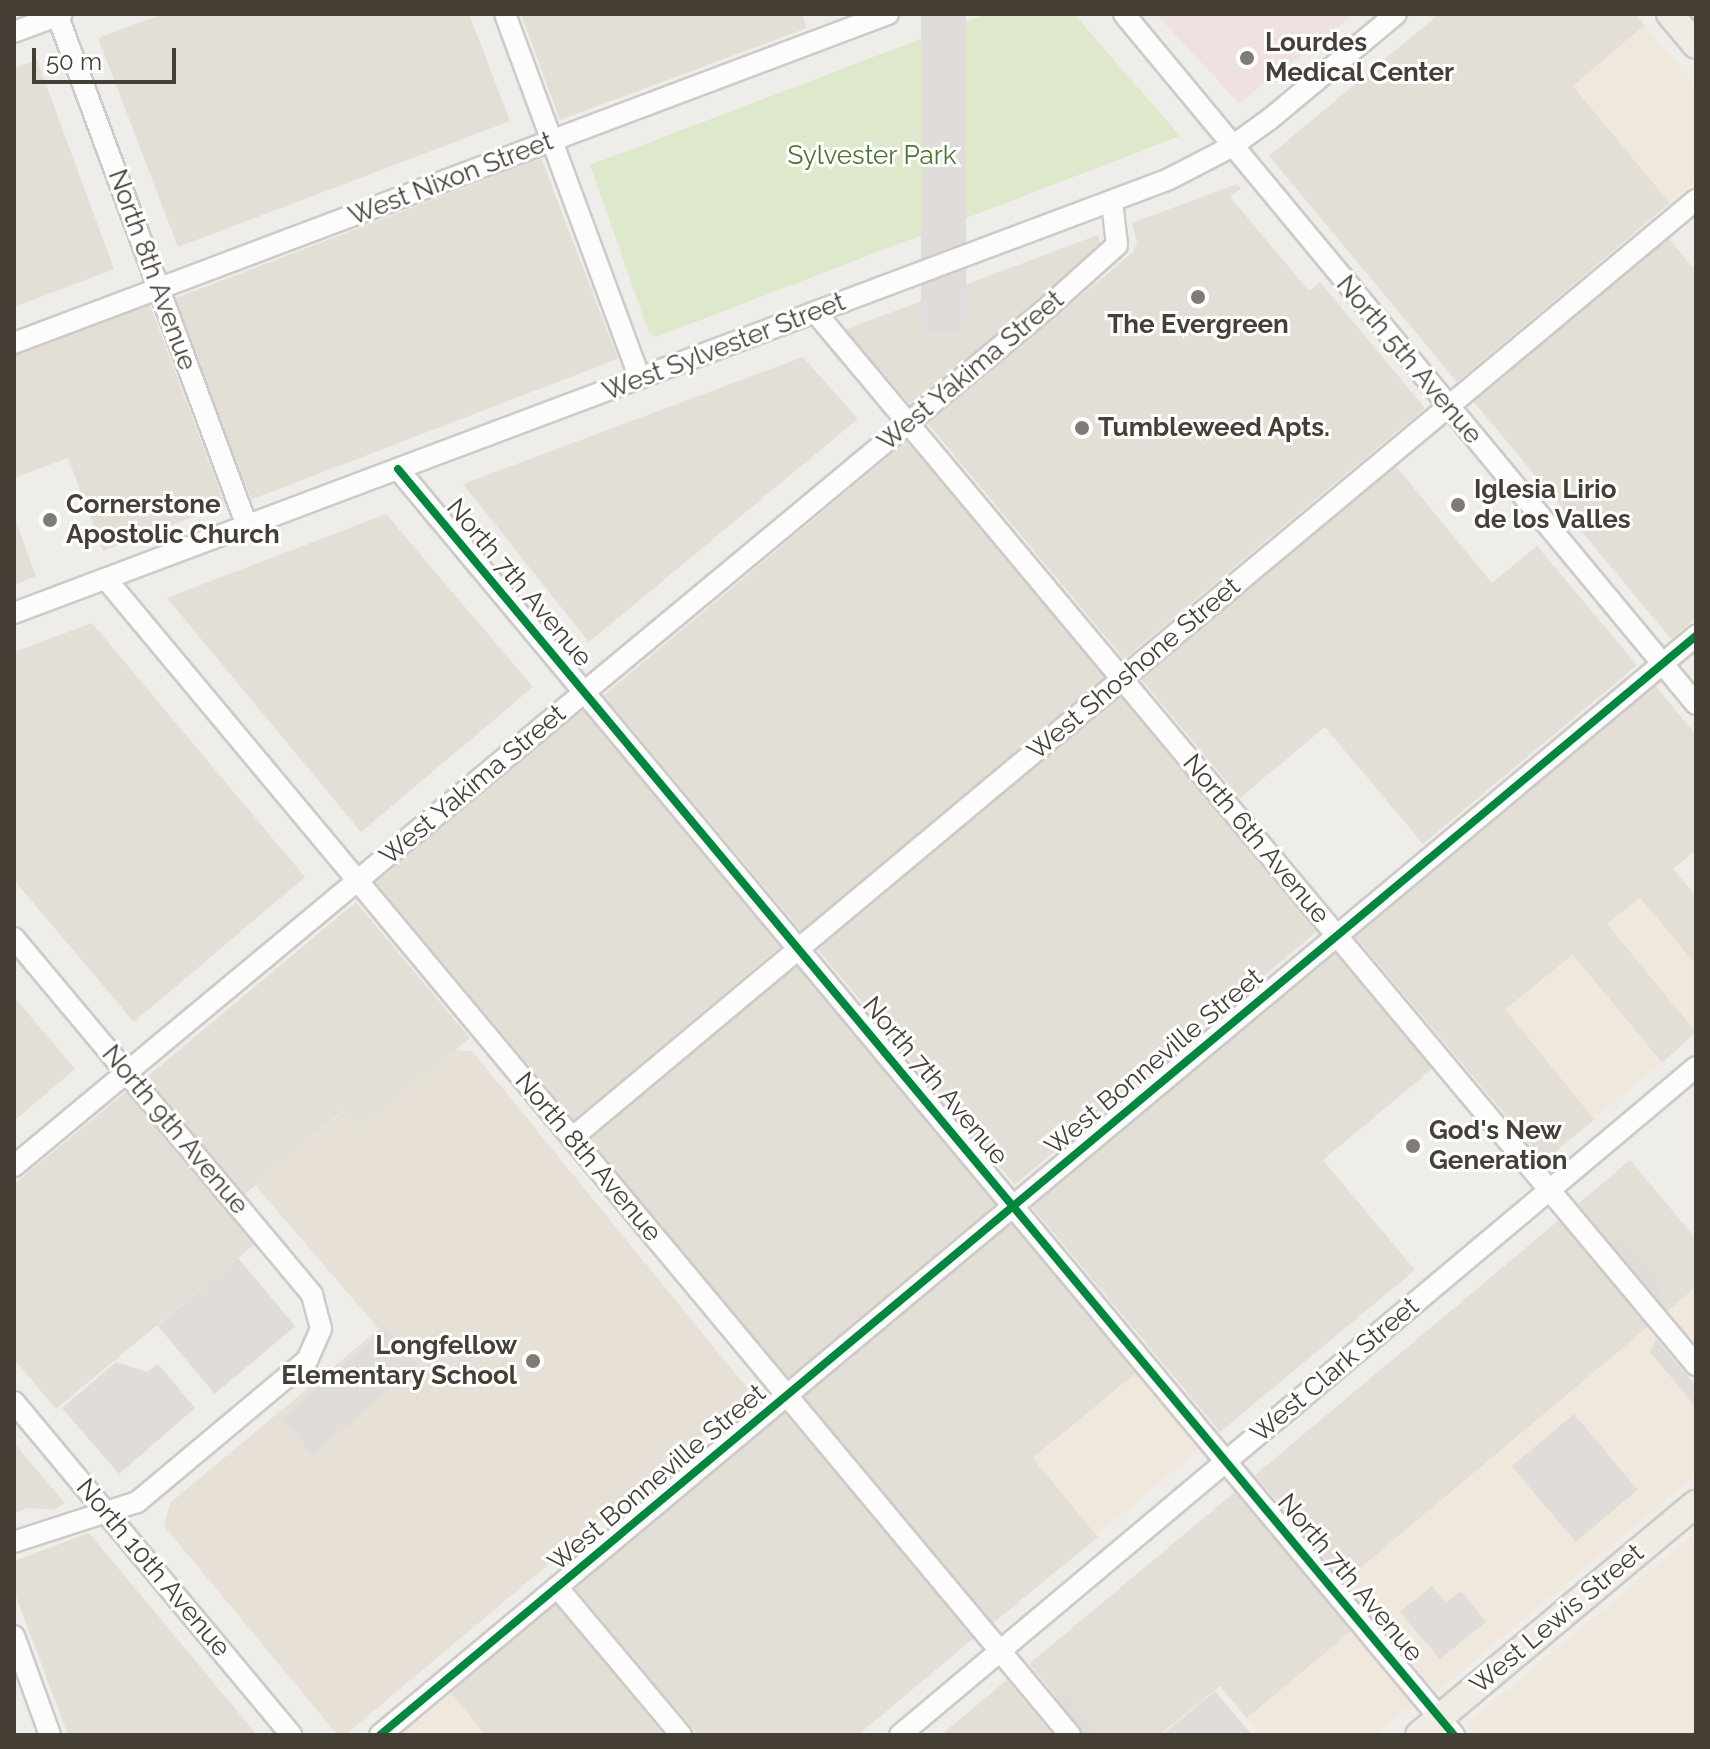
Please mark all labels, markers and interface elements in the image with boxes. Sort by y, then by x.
place label: Lourdes Medical Center [1265,27,1455,88]
scale bar [36,32,180,82]
text: 50 m [46,47,102,76]
marker: Lourdes Medical Center [1236,47,1258,69]
street label: West Nixon Street [344,126,558,232]
park label: Sylvester Park [787,140,957,172]
street label: North 8th Avenue [101,165,203,375]
street label: North 5th Avenue [1329,269,1489,451]
street label: West Yakima Street [872,284,1070,458]
street label: West Sylvester Street [598,286,850,408]
marker: The Evergreen [1189,288,1207,306]
place label: The Evergreen [1107,309,1289,341]
place label: Tumbleweed Apts. [1098,412,1331,444]
marker: Tumbleweed Apts. [1073,419,1091,437]
place label: Iglesia Lirio de los Valles [1474,474,1632,536]
place label: Cornerstone Apostolic Church [66,489,280,550]
street label: North 7th Avenue [439,492,599,674]
marker: Iglesia Lirio de los Valles [1449,496,1467,514]
marker: Cornerstone Apostolic Church [41,511,59,529]
street label: West Shoshone Street [1022,571,1246,767]
street label: West Yakima Street [374,698,572,872]
street label: North 6th Avenue [1176,748,1336,930]
street label: West Bonneville Street [1039,962,1269,1162]
street label: North 7th Avenue [855,990,1015,1172]
street label: North 9th Avenue [95,1039,255,1221]
street label: North 8th Avenue [508,1066,668,1248]
place label: God's New Generation [1429,1115,1568,1176]
marker: God's New Generation [1404,1137,1422,1155]
street label: West Clark Street [1245,1291,1425,1449]
place label: Longfellow Elementary School [281,1330,517,1392]
marker: Longfellow Elementary School [524,1352,542,1370]
street label: West Bonneville Street [542,1378,772,1578]
street label: North 10th Avenue [69,1472,237,1664]
street label: North 7th Avenue [1270,1487,1430,1669]
street label: West Lewis Street [1464,1537,1650,1701]

